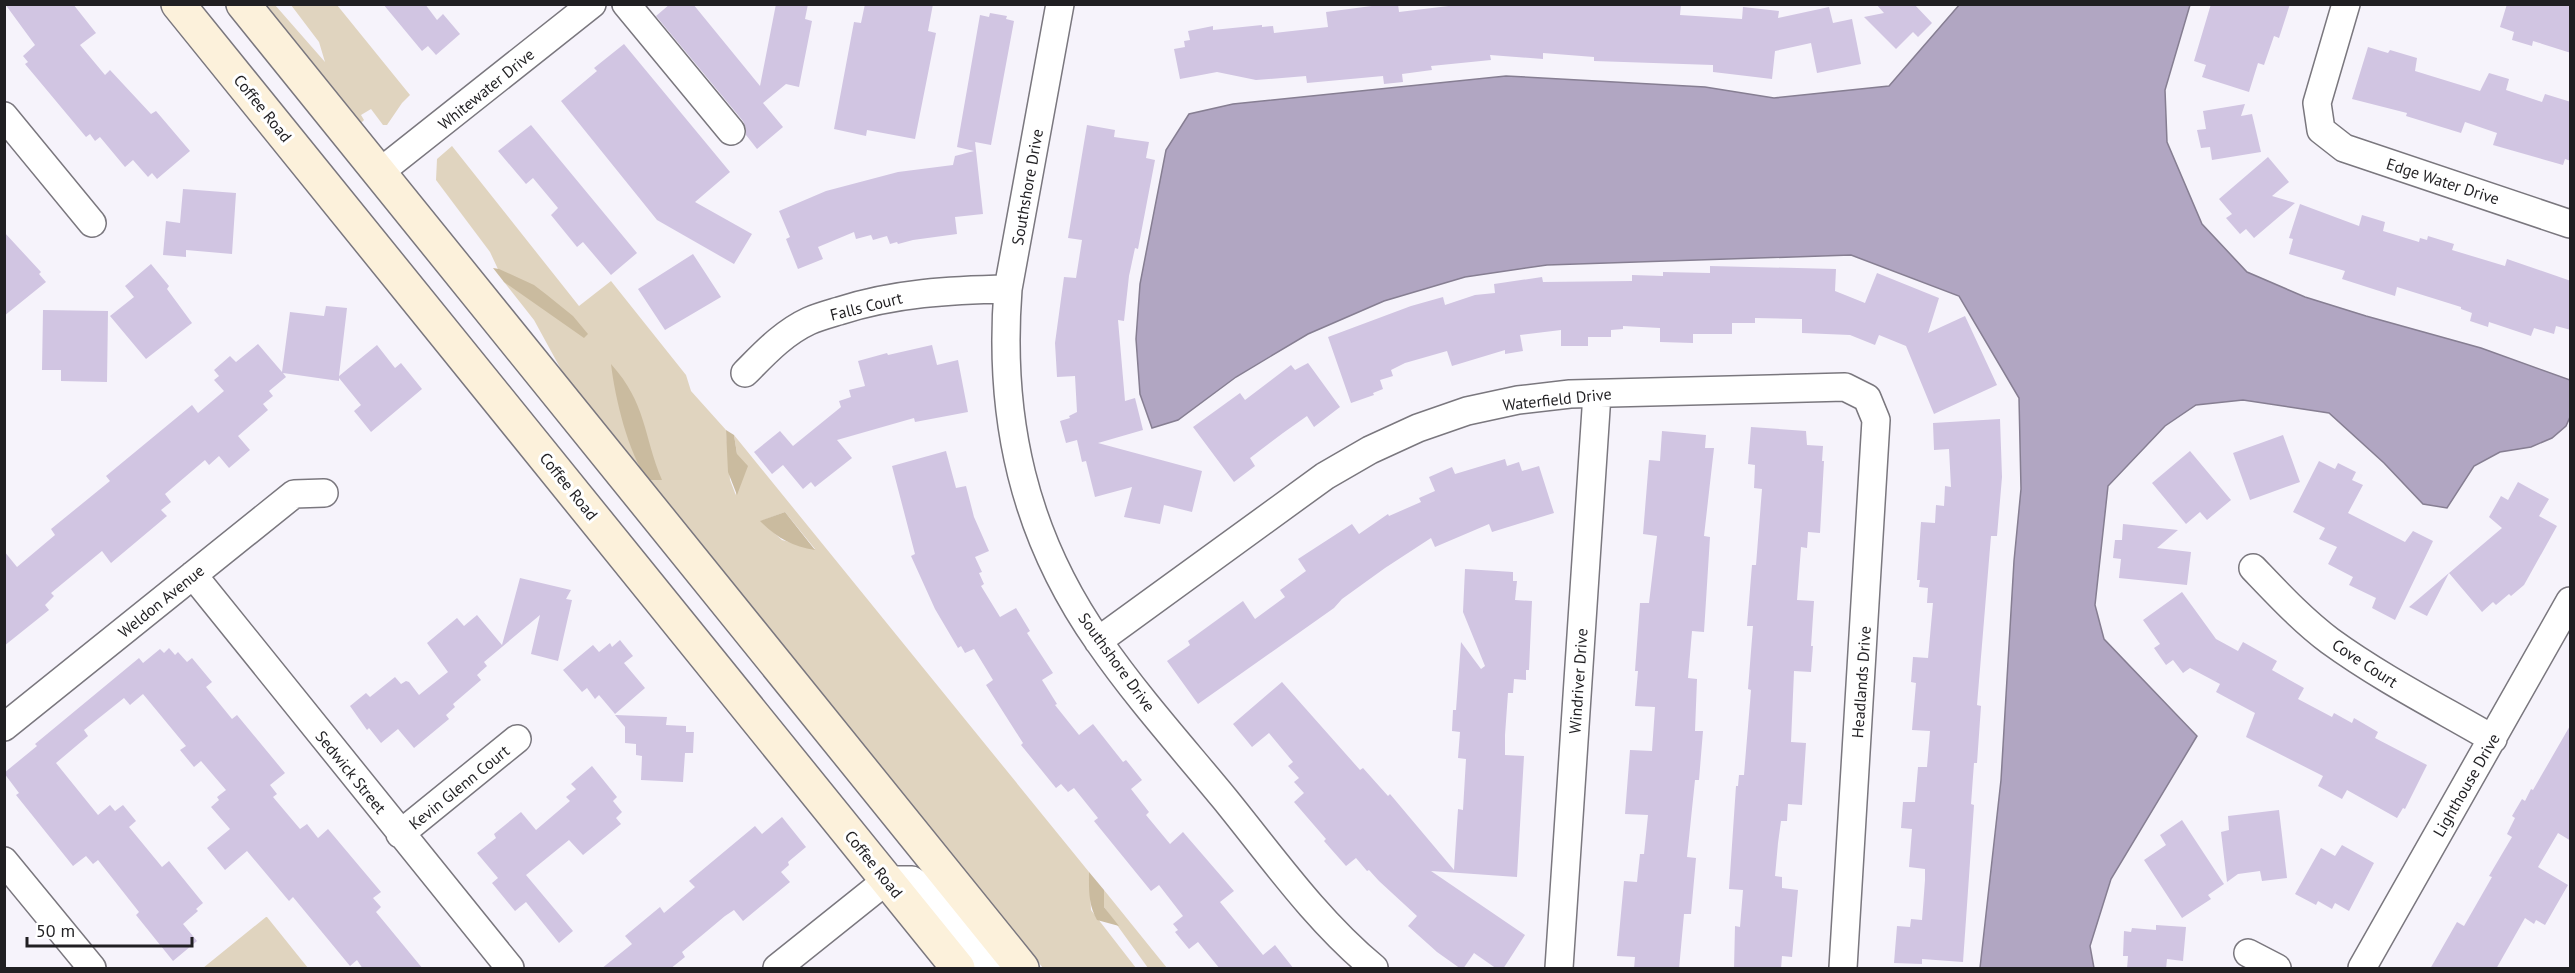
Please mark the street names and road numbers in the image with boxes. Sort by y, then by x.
street label: Whitewater Drive [434,44,538,134]
street label: Coffee Road [230,70,296,146]
street label: Southshore Drive [1007,127,1047,247]
street label: Edge Water Drive [2384,153,2502,209]
street label: Falls Court [828,287,905,325]
street label: Waterfield Drive [1501,383,1613,415]
street label: Coffee Road [536,448,602,524]
street label: Weldon Avenue [114,560,208,642]
street label: Southshore Drive [1074,609,1160,715]
street label: Headlands Drive [1847,625,1875,739]
street label: Windriver Drive [1564,628,1592,734]
street label: Cove Court [2329,634,2402,692]
street label: Sedwick Street [312,727,391,818]
street label: Lighthouse Drive [2428,730,2504,840]
street label: Kevin Glenn Court [405,740,514,834]
street label: Coffee Road [841,826,907,902]

